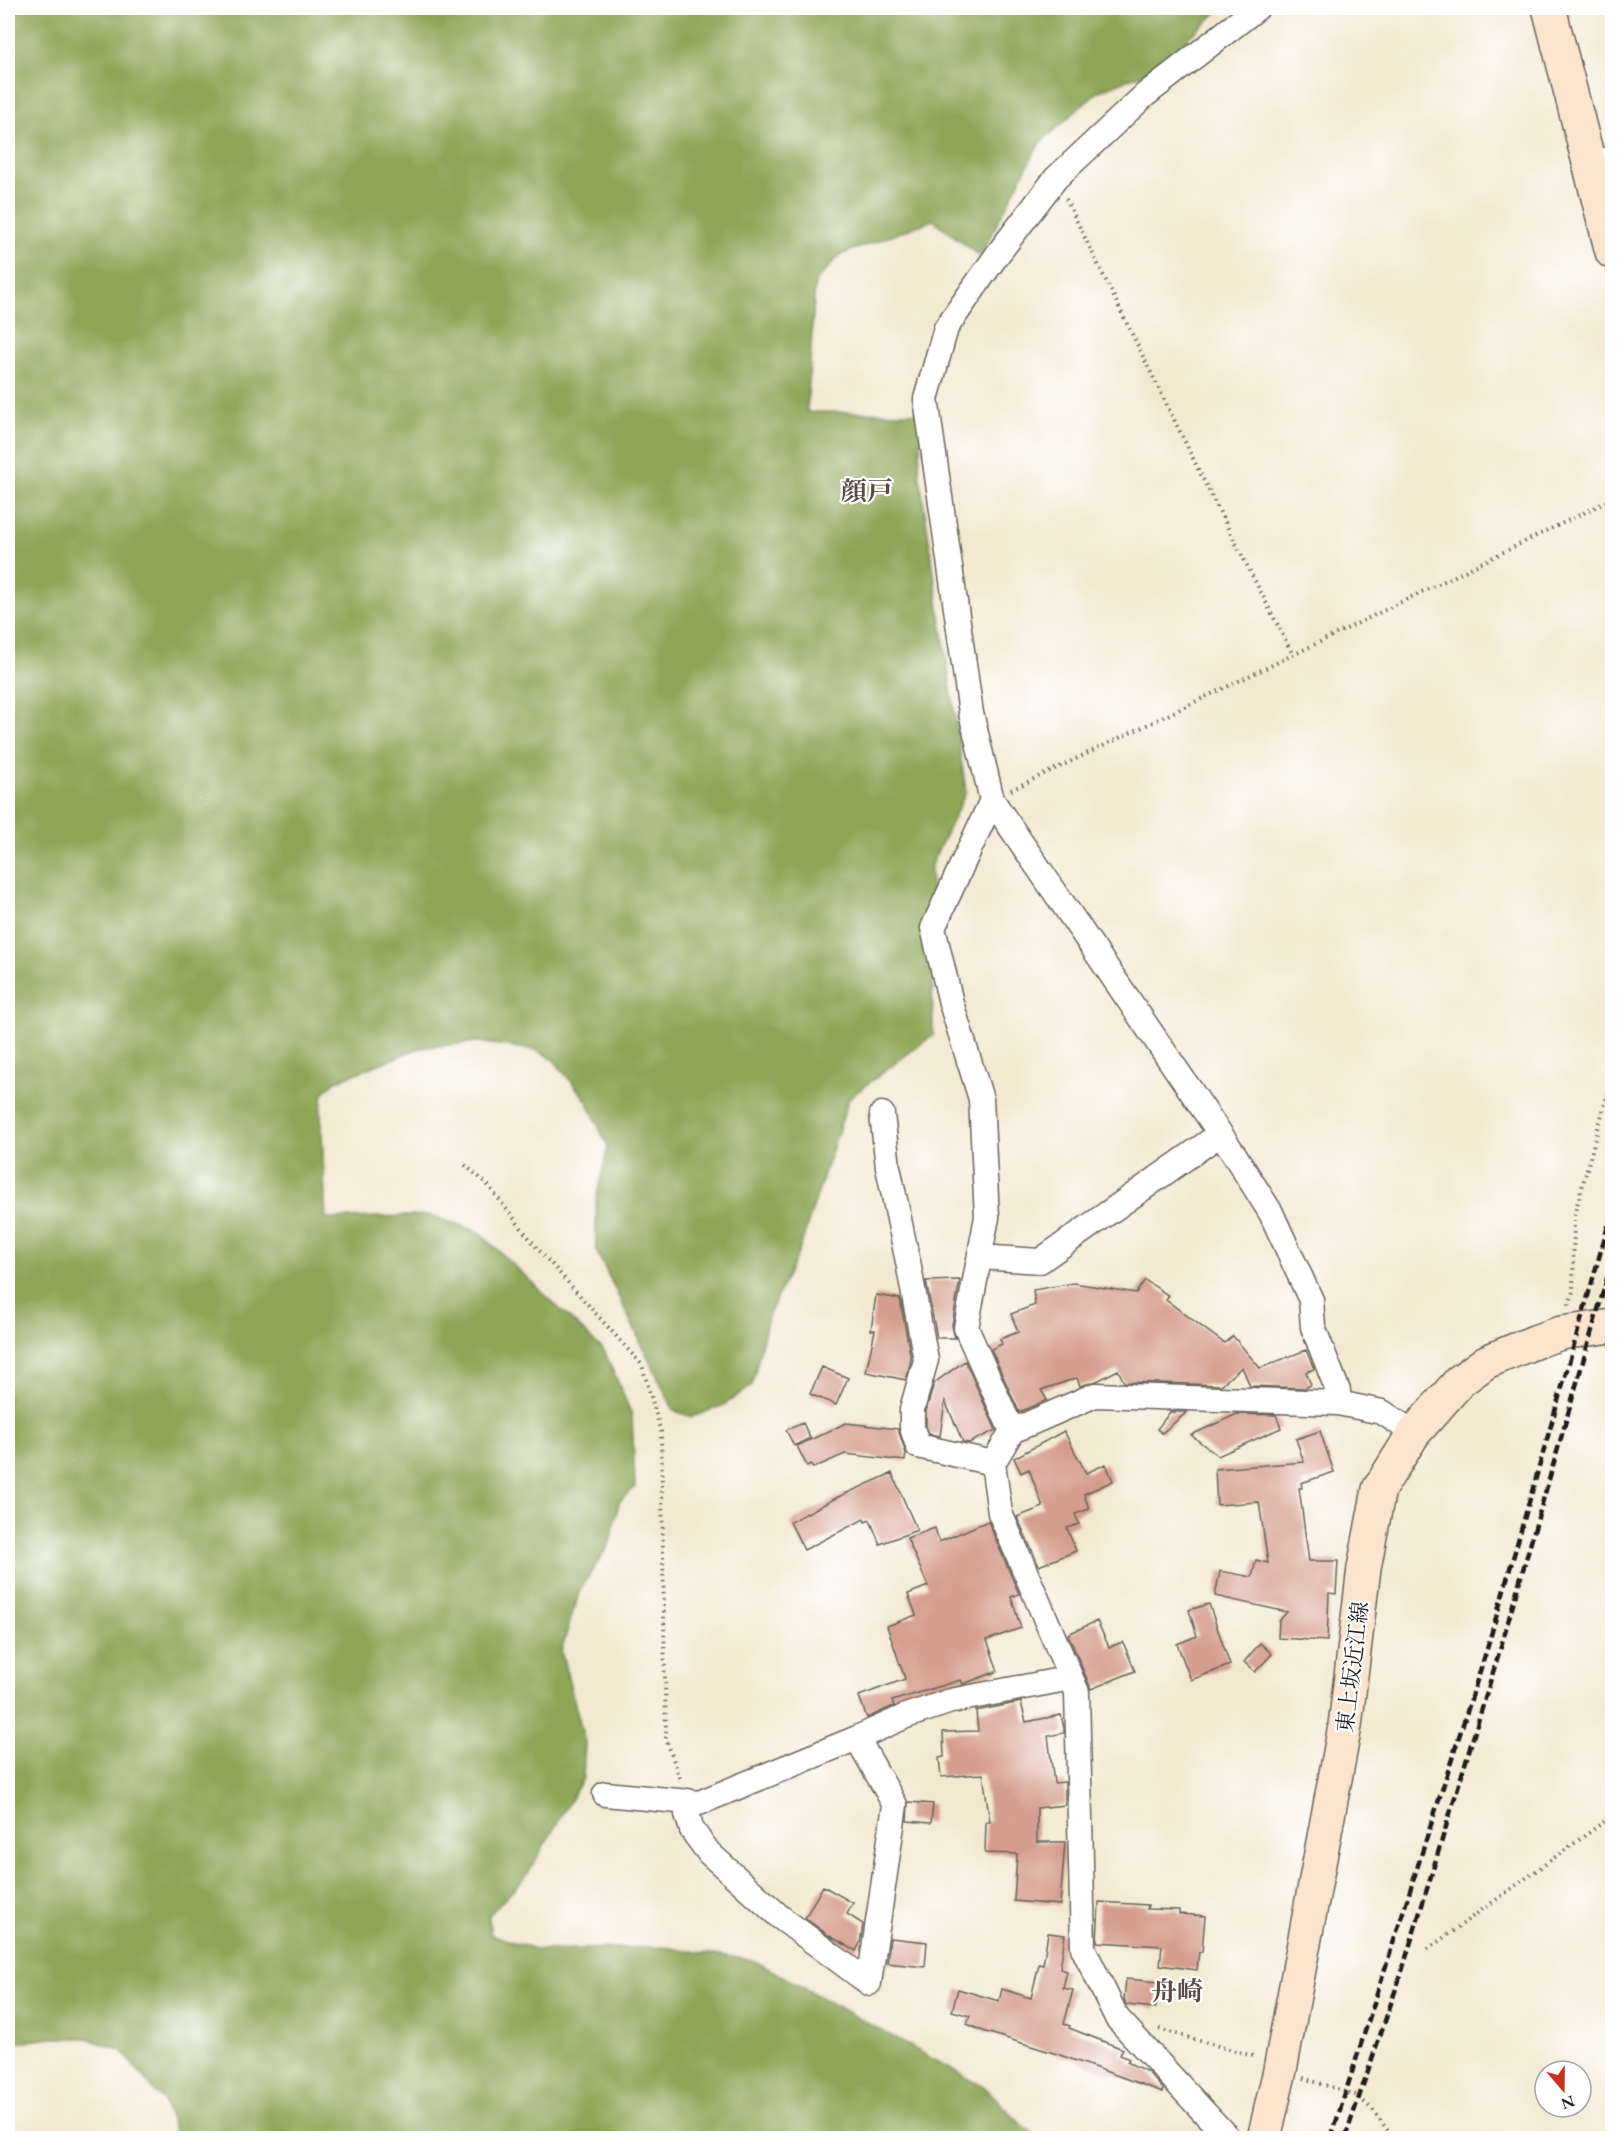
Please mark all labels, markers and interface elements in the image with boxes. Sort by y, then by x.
district label: 顔戸 [841,474,893,508]
street label: 東上坂近江線 [1330,1600,1375,1734]
district label: 舟崎 [1151,1974,1203,2008]
north arrow [1533,2059,1593,2119]
text: N [1558,2091,1578,2115]

